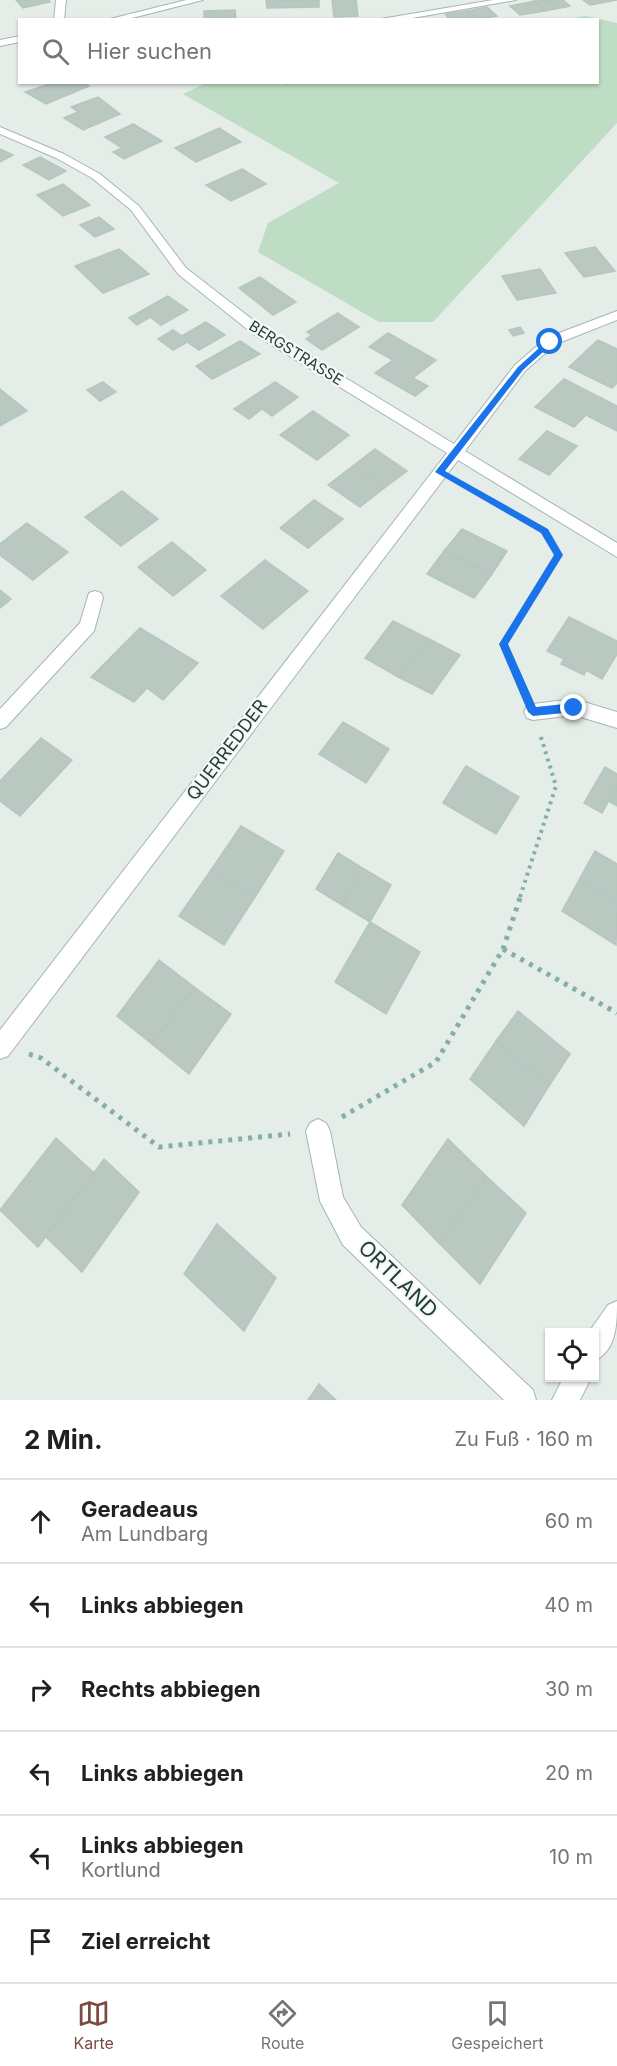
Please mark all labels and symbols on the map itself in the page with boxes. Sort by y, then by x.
street label: BERGSTRASSE [246,316,347,389]
route start [536,328,562,354]
route end [560,694,586,720]
street label: QUERREDDER [182,695,271,804]
street label: ORTLAND [354,1235,443,1323]

